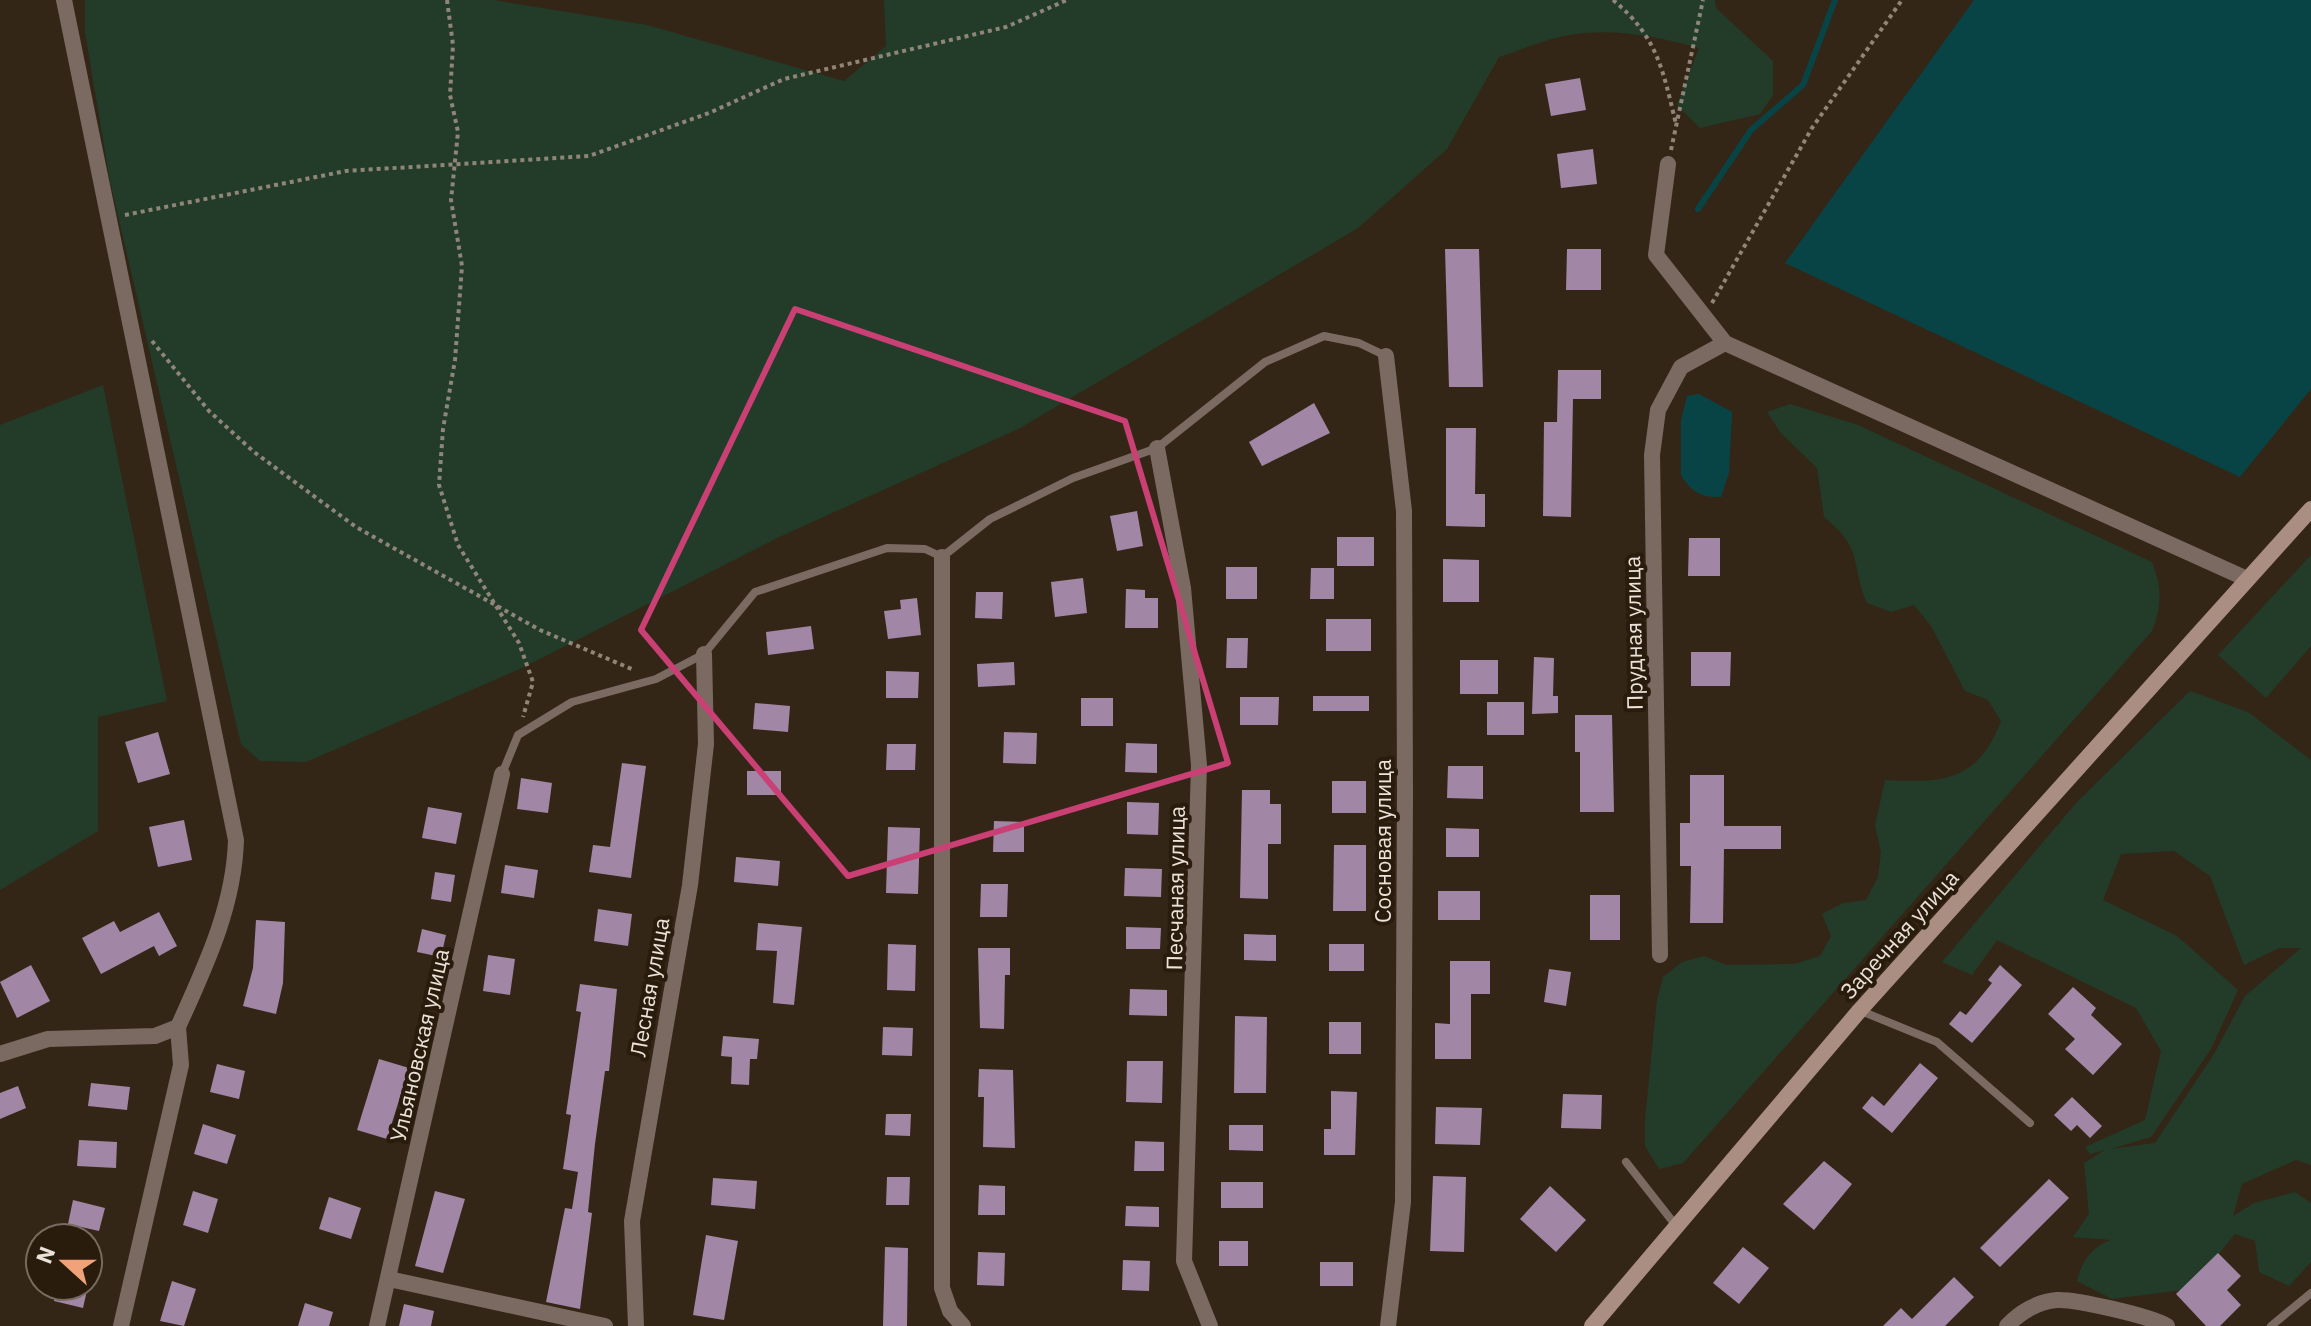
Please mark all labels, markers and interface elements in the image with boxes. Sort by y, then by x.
street label: Прудная улица [1617,555,1649,710]
street label: Сосновая улица [1368,759,1397,923]
street label: Песчаная улица [1159,805,1191,971]
street label: Заречная улица [1833,863,1965,1005]
street label: Лесная улица [622,915,676,1059]
street label: Ульяновская улица [383,945,455,1144]
north arrow [24,1222,104,1302]
text: N [28,1242,61,1267]

